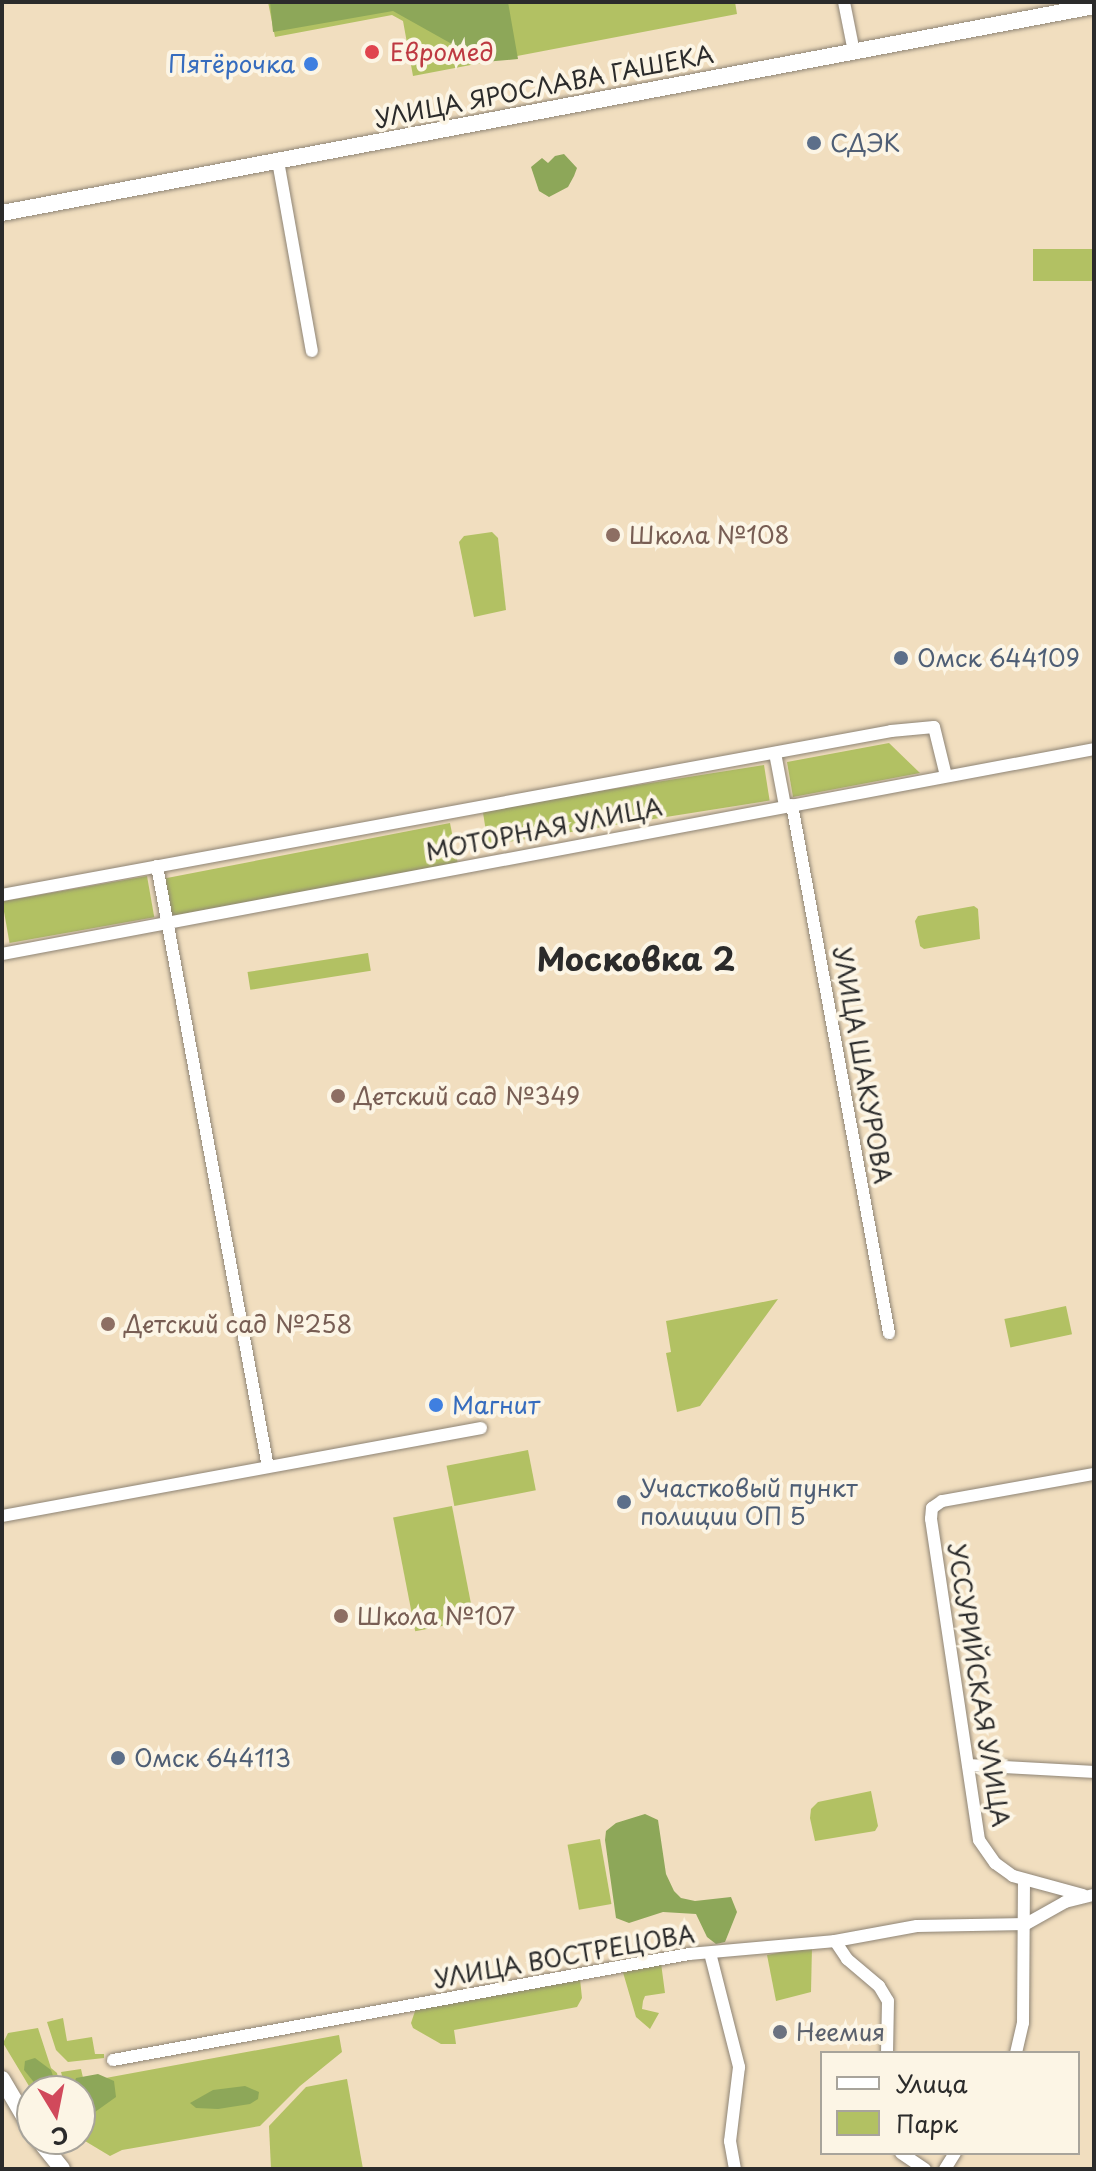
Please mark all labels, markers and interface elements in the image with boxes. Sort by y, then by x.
place label: Евромед [390,38,494,66]
street label: УЛИЦА ЯРОСЛАВА ГАШЕКА [372,39,716,133]
marker: Евромед [361,41,383,63]
place label: Пятёрочка [168,50,295,78]
marker: Пятёрочка [302,55,320,73]
place label: СДЭК [830,129,900,157]
marker: СДЭК [805,134,823,152]
place label: Школа №108 [629,521,790,549]
marker: Школа №108 [604,526,622,544]
place label: Омск 644109 [917,644,1081,672]
marker: Омск 644109 [892,649,910,667]
street label: МОТОРНАЯ УЛИЦА [424,792,664,866]
district label: Московка 2 [537,939,735,977]
street label: УЛИЦА ШАКУРОВА [828,943,898,1187]
place label: Детский сад №349 [354,1082,582,1110]
marker: Детский сад №349 [329,1087,347,1105]
place label: Детский сад №258 [124,1310,354,1338]
marker: Детский сад №258 [99,1315,117,1333]
place label: Магнит [452,1391,540,1419]
marker: Магнит [427,1396,445,1414]
place label: Участковый пункт полиции ОП 5 [640,1474,857,1530]
marker: Участковый пункт полиции ОП 5 [615,1493,633,1511]
street label: УССУРИЙСКАЯ УЛИЦА [942,1541,1016,1829]
place label: Школа №107 [357,1602,516,1630]
marker: Школа №107 [332,1607,350,1625]
place label: Омск 644113 [134,1744,292,1772]
marker: Омск 644113 [109,1749,127,1767]
street label: УЛИЦА ВОСТРЕЦОВА [431,1919,697,1993]
place label: Неемия [796,2018,885,2046]
marker: Неемия [771,2023,789,2041]
legend [820,2051,1080,2155]
text: Улица [896,2065,968,2101]
north arrow [16,2075,96,2155]
text: Парк [896,2105,958,2141]
text: С [49,2119,71,2155]

